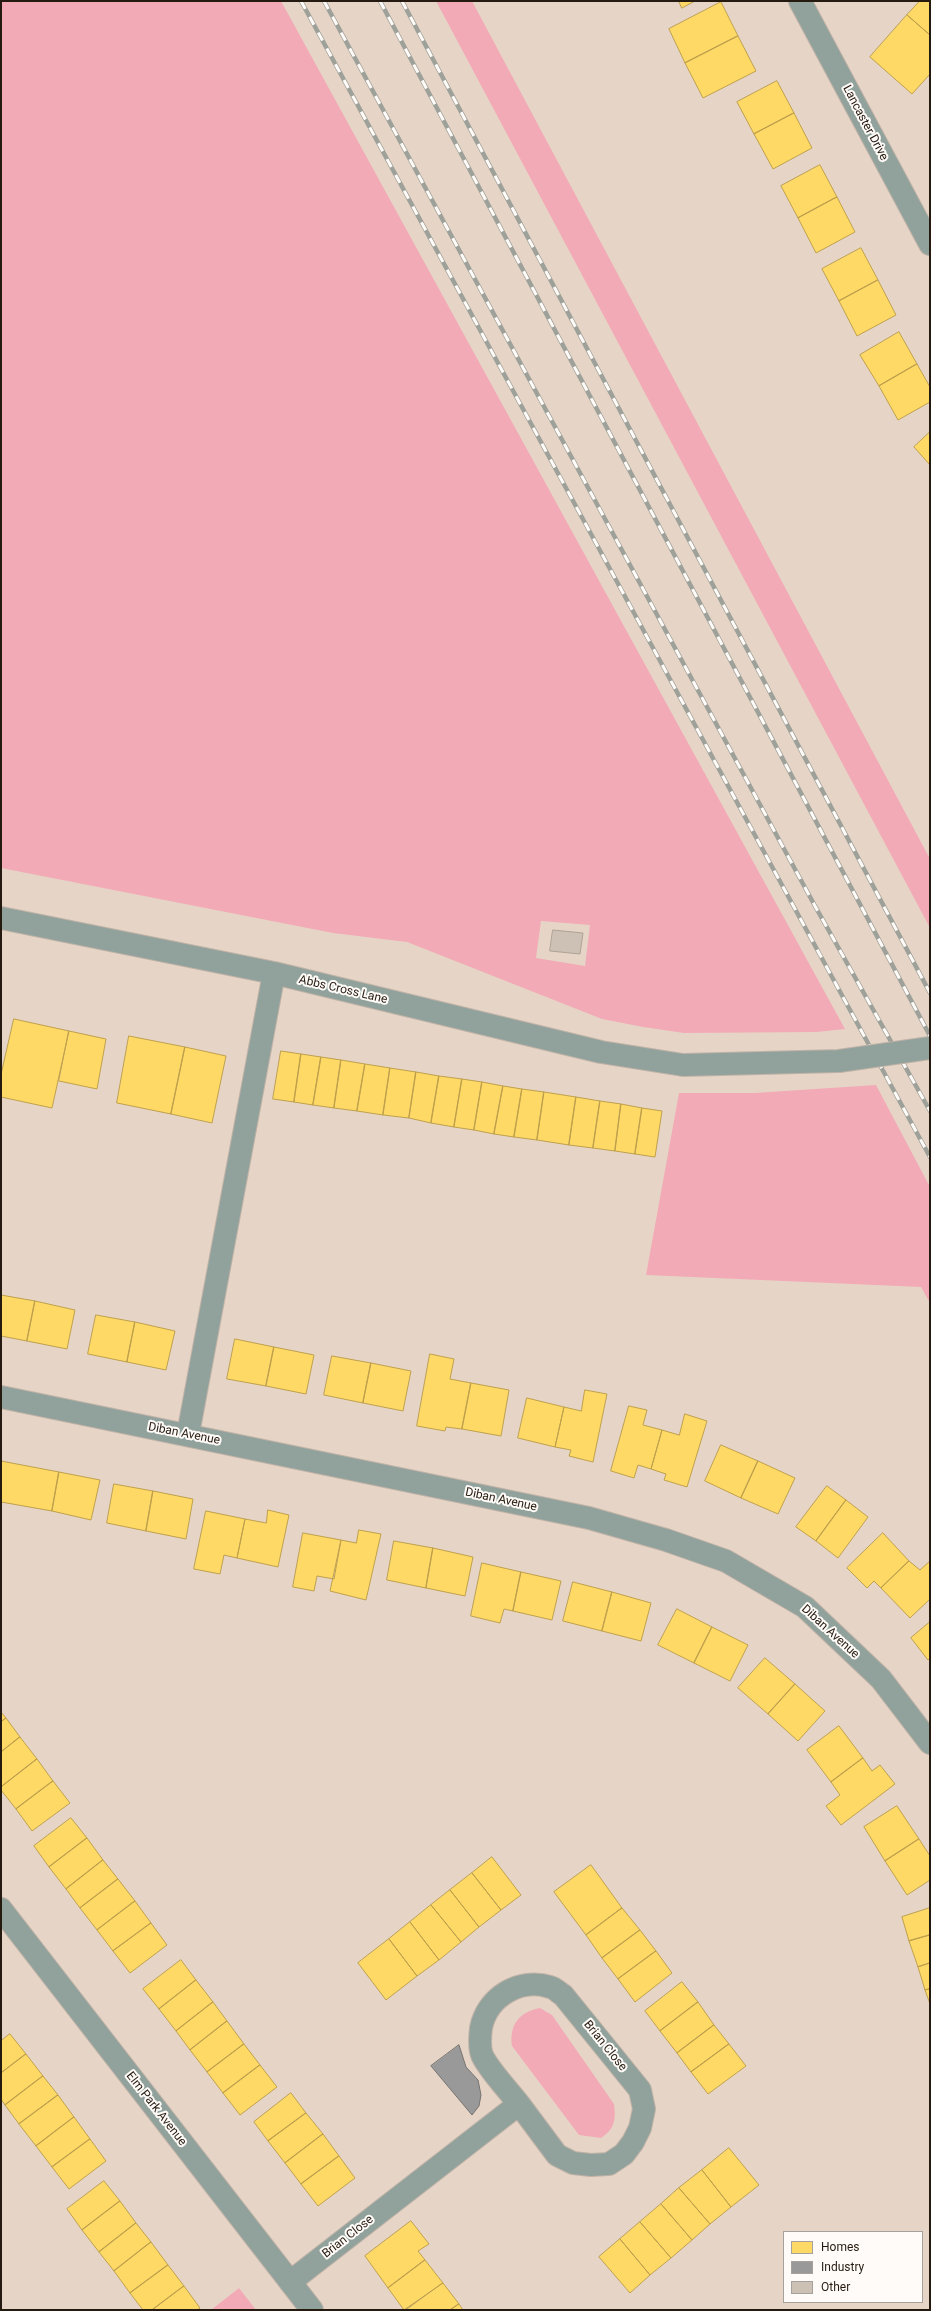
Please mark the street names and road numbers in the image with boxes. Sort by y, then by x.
street label: Lancaster Drive [839,83,891,163]
street label: Abbs Cross Lane [297,973,389,1007]
street label: Diban Avenue [147,1420,221,1448]
street label: Diban Avenue [464,1485,538,1515]
street label: Diban Avenue [798,1602,862,1662]
street label: Brian Close [580,2018,630,2074]
street label: Elm Park Avenue [123,2069,189,2149]
street label: Brian Close [320,2213,376,2261]

